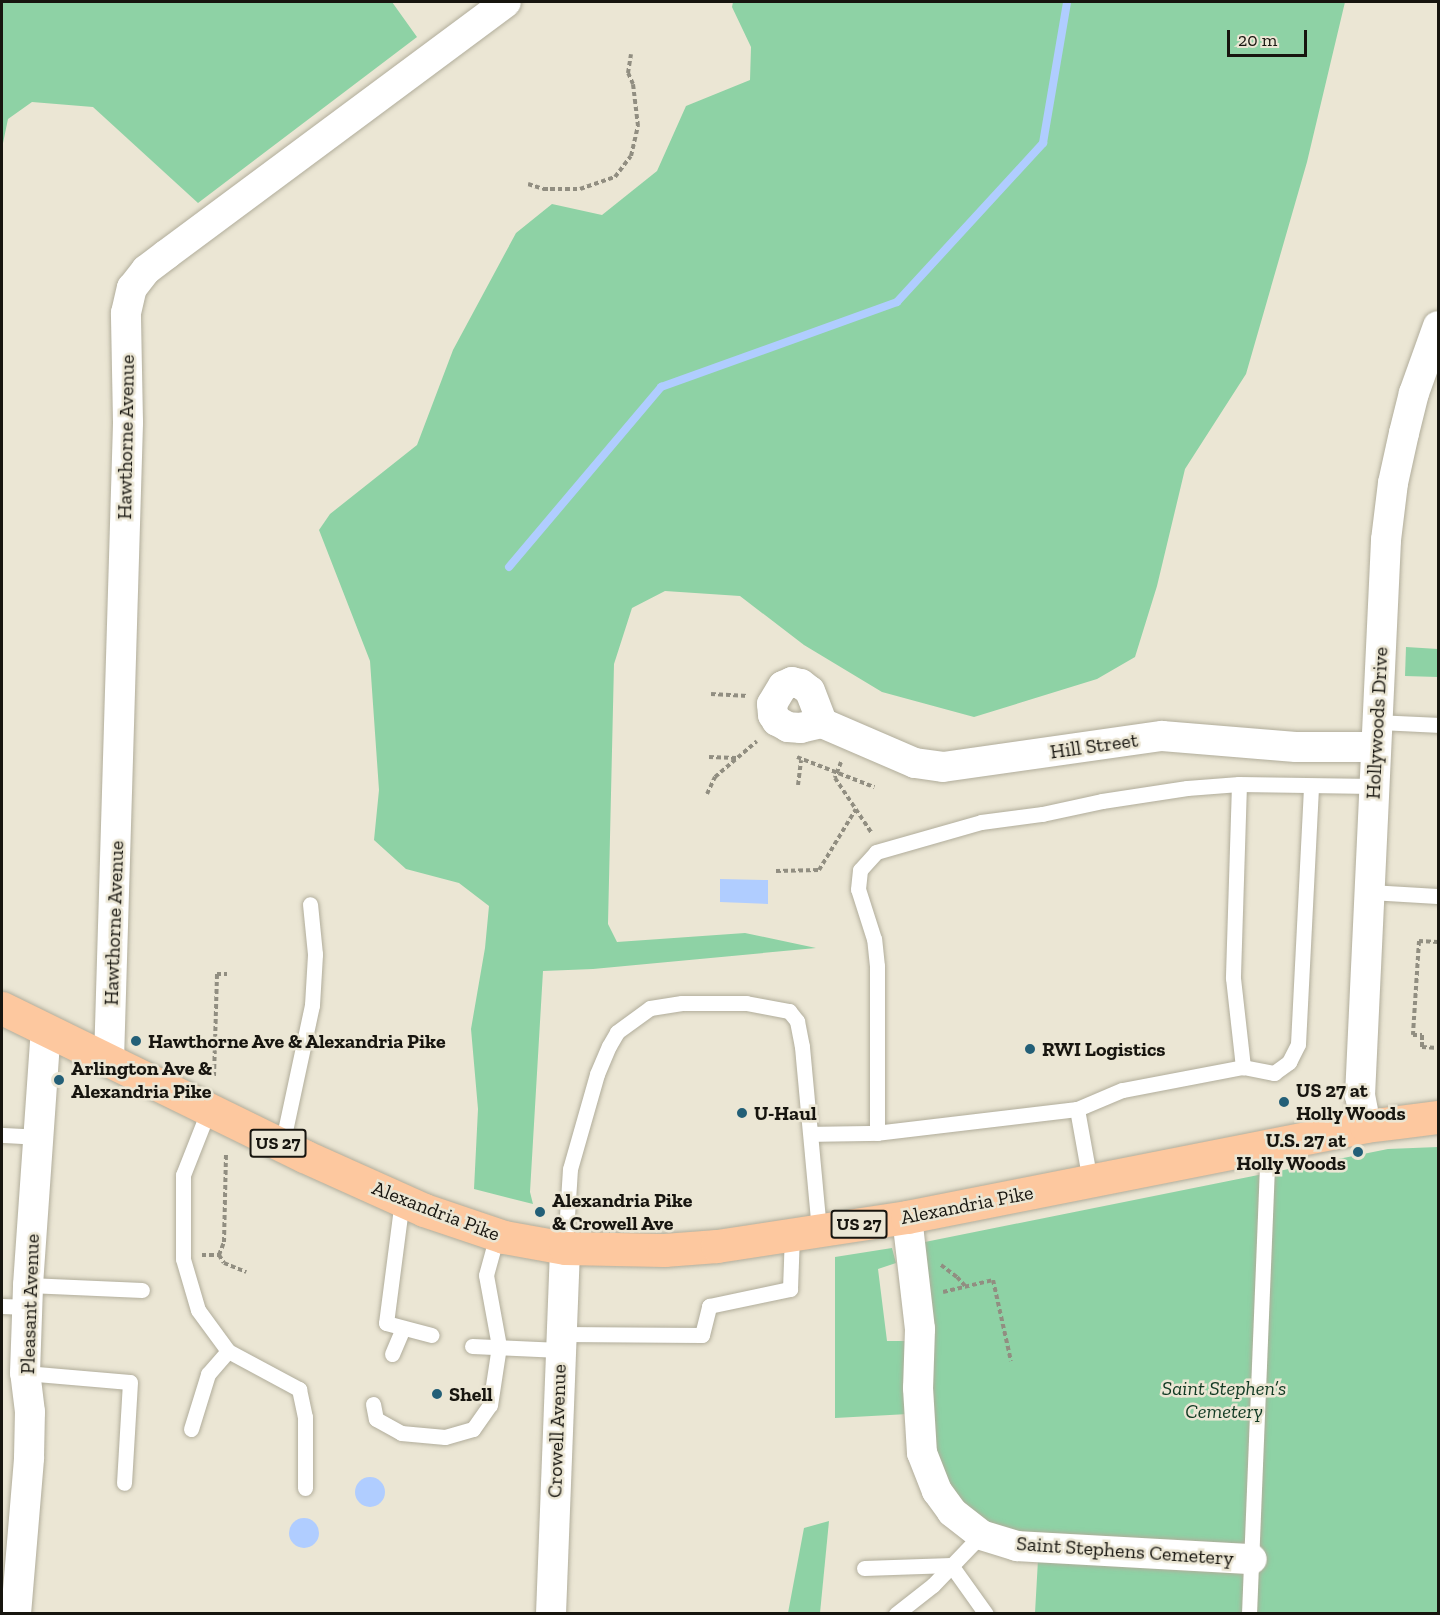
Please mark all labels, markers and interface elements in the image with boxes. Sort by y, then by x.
scale bar [1230,18,1310,56]
text: 20 m [1238,29,1277,51]
street label: Hawthorne Avenue [113,354,139,520]
street label: Hollywoods Drive [1361,646,1393,800]
street label: Hill Street [1048,728,1140,764]
street label: Hawthorne Avenue [99,840,129,1006]
place label: Hawthorne Ave & Alexandria Pike [148,1029,447,1053]
marker: Hawthorne Ave & Alexandria Pike [129,1034,143,1048]
place label: RWI Logistics [1042,1037,1165,1061]
marker: RWI Logistics [1023,1042,1037,1056]
place label: Arlington Ave & Alexandria Pike [71,1056,213,1103]
marker: Arlington Ave & Alexandria Pike [52,1073,66,1087]
place label: US 27 at Holly Woods [1296,1078,1407,1125]
marker: US 27 at Holly Woods [1277,1095,1291,1109]
place label: U-Haul [754,1101,817,1125]
marker: U-Haul [735,1106,749,1120]
road number: US 27 [250,1128,306,1158]
place label: U.S. 27 at Holly Woods [1235,1128,1346,1175]
marker: U.S. 27 at Holly Woods [1351,1145,1365,1159]
street label: Alexandria Pike [369,1176,503,1246]
street label: Alexandria Pike [899,1180,1035,1230]
place label: Alexandria Pike & Crowell Ave [552,1188,692,1235]
marker: Alexandria Pike & Crowell Ave [533,1205,547,1219]
road number: US 27 [830,1209,888,1239]
street label: Pleasant Avenue [16,1233,44,1375]
street label: Crowell Avenue [543,1363,571,1499]
park label: Saint Stephen’s Cemetery [1162,1377,1286,1424]
place label: Shell [449,1382,493,1406]
marker: Shell [430,1387,444,1401]
street label: Saint Stephens Cemetery [1016,1531,1234,1571]

